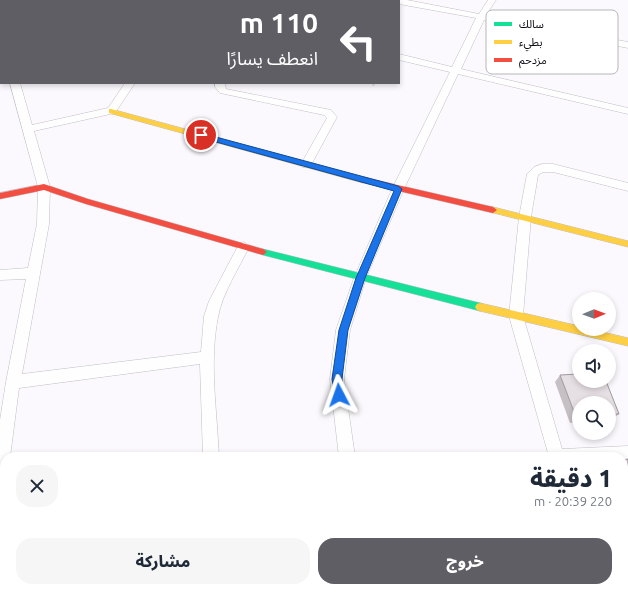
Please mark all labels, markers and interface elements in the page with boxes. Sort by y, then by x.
text: 110 m [240,7,318,38]
legend [486,10,618,74]
icon: left [332,16,384,68]
text: سالك [519,18,544,30]
text: بطيء [519,36,542,52]
text: انعطف يسارًا [226,48,318,68]
text: مزدحم [519,54,547,69]
pin [184,118,218,152]
icon: arrive [190,124,212,146]
north arrow [572,292,616,336]
map controls [572,292,616,440]
button: sound [572,344,616,388]
position arrow [318,374,360,416]
button: search [572,396,616,440]
button: close [16,465,58,507]
text: 1 دقيقة [530,465,612,492]
text: 220 m · 20:39 [534,494,612,508]
button: مشاركة [16,538,310,584]
button: خروج [318,538,612,584]

